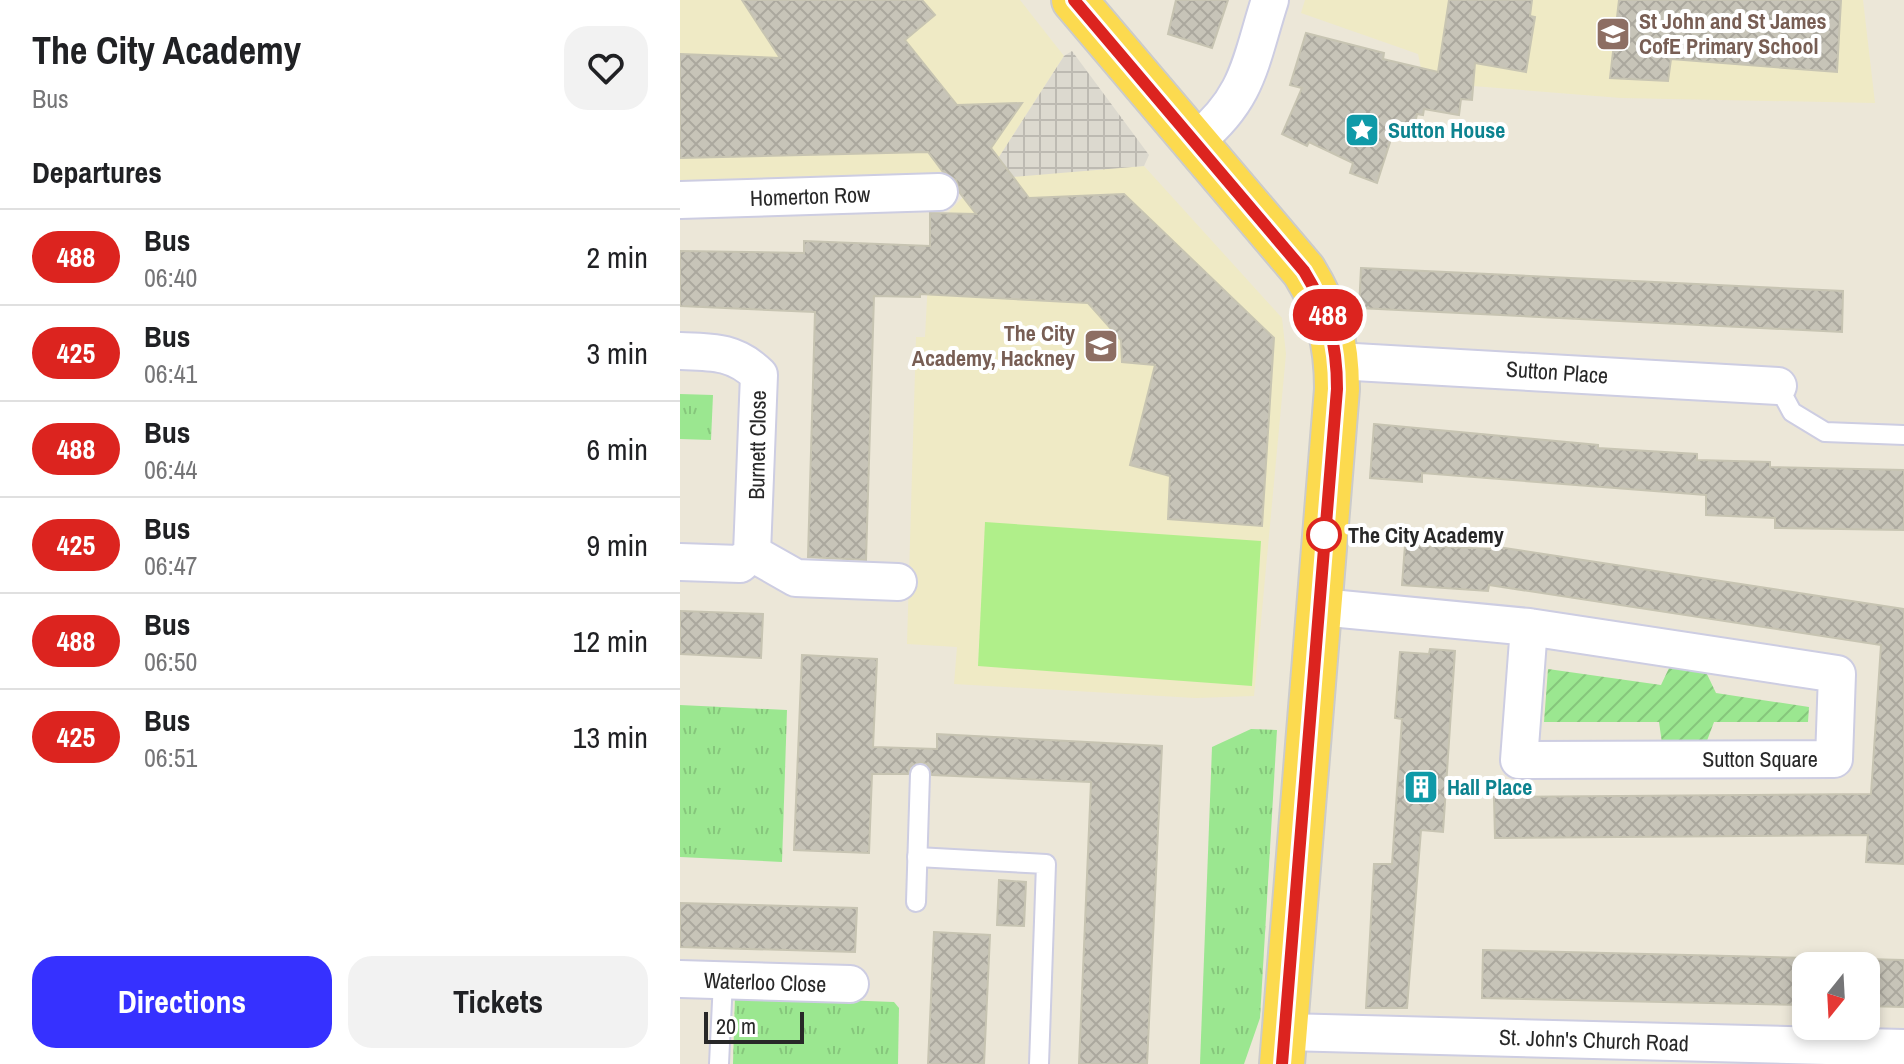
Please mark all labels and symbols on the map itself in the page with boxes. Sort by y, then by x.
place label: St John and St James CofE Primary School [1639,6,1827,61]
school or university icon: St John and St James CofE Primary School [1594,15,1632,53]
place icon: Sutton House [1343,111,1381,149]
place label: Sutton House [1388,115,1505,145]
street label: Homerton Row [749,179,871,213]
line badge: 488 [1282,289,1374,341]
place label: The City Academy, Hackney [912,318,1075,373]
school or university icon: The City Academy, Hackney [1082,327,1120,365]
street label: Sutton Place [1505,353,1609,391]
street label: Burnett Close [741,390,773,500]
marker: The City Academy [1307,518,1341,552]
place label: The City Academy [1348,520,1504,550]
street label: Sutton Square [1702,744,1818,774]
building icon: Hall Place [1402,768,1440,806]
place label: Hall Place [1447,772,1532,802]
north arrow [1792,952,1880,1040]
street label: Waterloo Close [703,965,827,999]
scale bar [704,1008,804,1044]
street label: St. John's Church Road [1499,1022,1689,1058]

